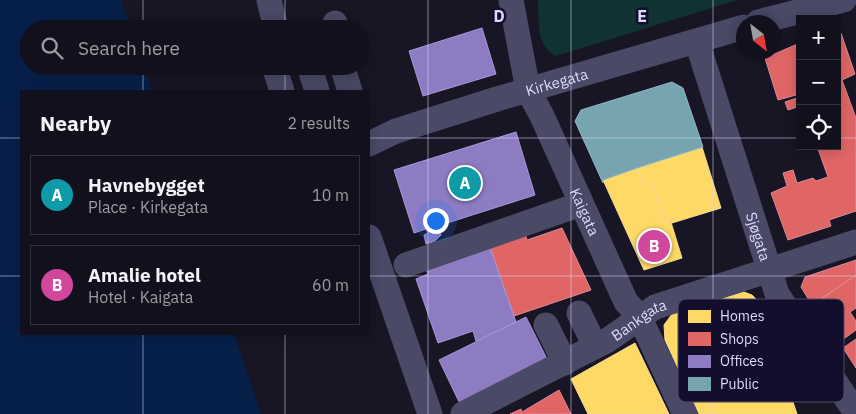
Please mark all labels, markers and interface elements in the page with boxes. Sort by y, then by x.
text: D [493,6,505,26]
text: E [637,6,647,26]
north arrow [736,15,781,60]
map controls [796,15,841,150]
button: + [796,15,841,60]
search box [20,20,370,75]
icon: search [38,34,66,62]
text: Search here [78,36,180,60]
button: − [796,60,841,105]
street label: Kirkegata [523,64,590,100]
button: locate [796,105,841,150]
text: Nearby [40,109,111,137]
text: 2 results [287,113,350,133]
pin: A [449,164,481,202]
text: Havnebygget [88,173,205,197]
text: A [52,185,62,205]
text: 10 m [312,185,349,205]
street label: Kaigata [566,185,604,238]
text: Place · Kirkegata [88,197,208,217]
your location [423,208,449,234]
street label: Sjøgata [742,210,775,263]
pin: B [638,227,670,265]
text: Amalie hotel [88,263,201,287]
text: B [52,275,62,295]
text: 60 m [312,275,349,295]
text: Hotel · Kaigata [88,287,193,307]
street label: Bankgata [607,294,669,345]
legend [678,299,844,402]
text: Homes [720,307,765,325]
text: Shops [720,330,759,348]
text: Offices [720,352,764,370]
text: Public [720,375,759,393]

